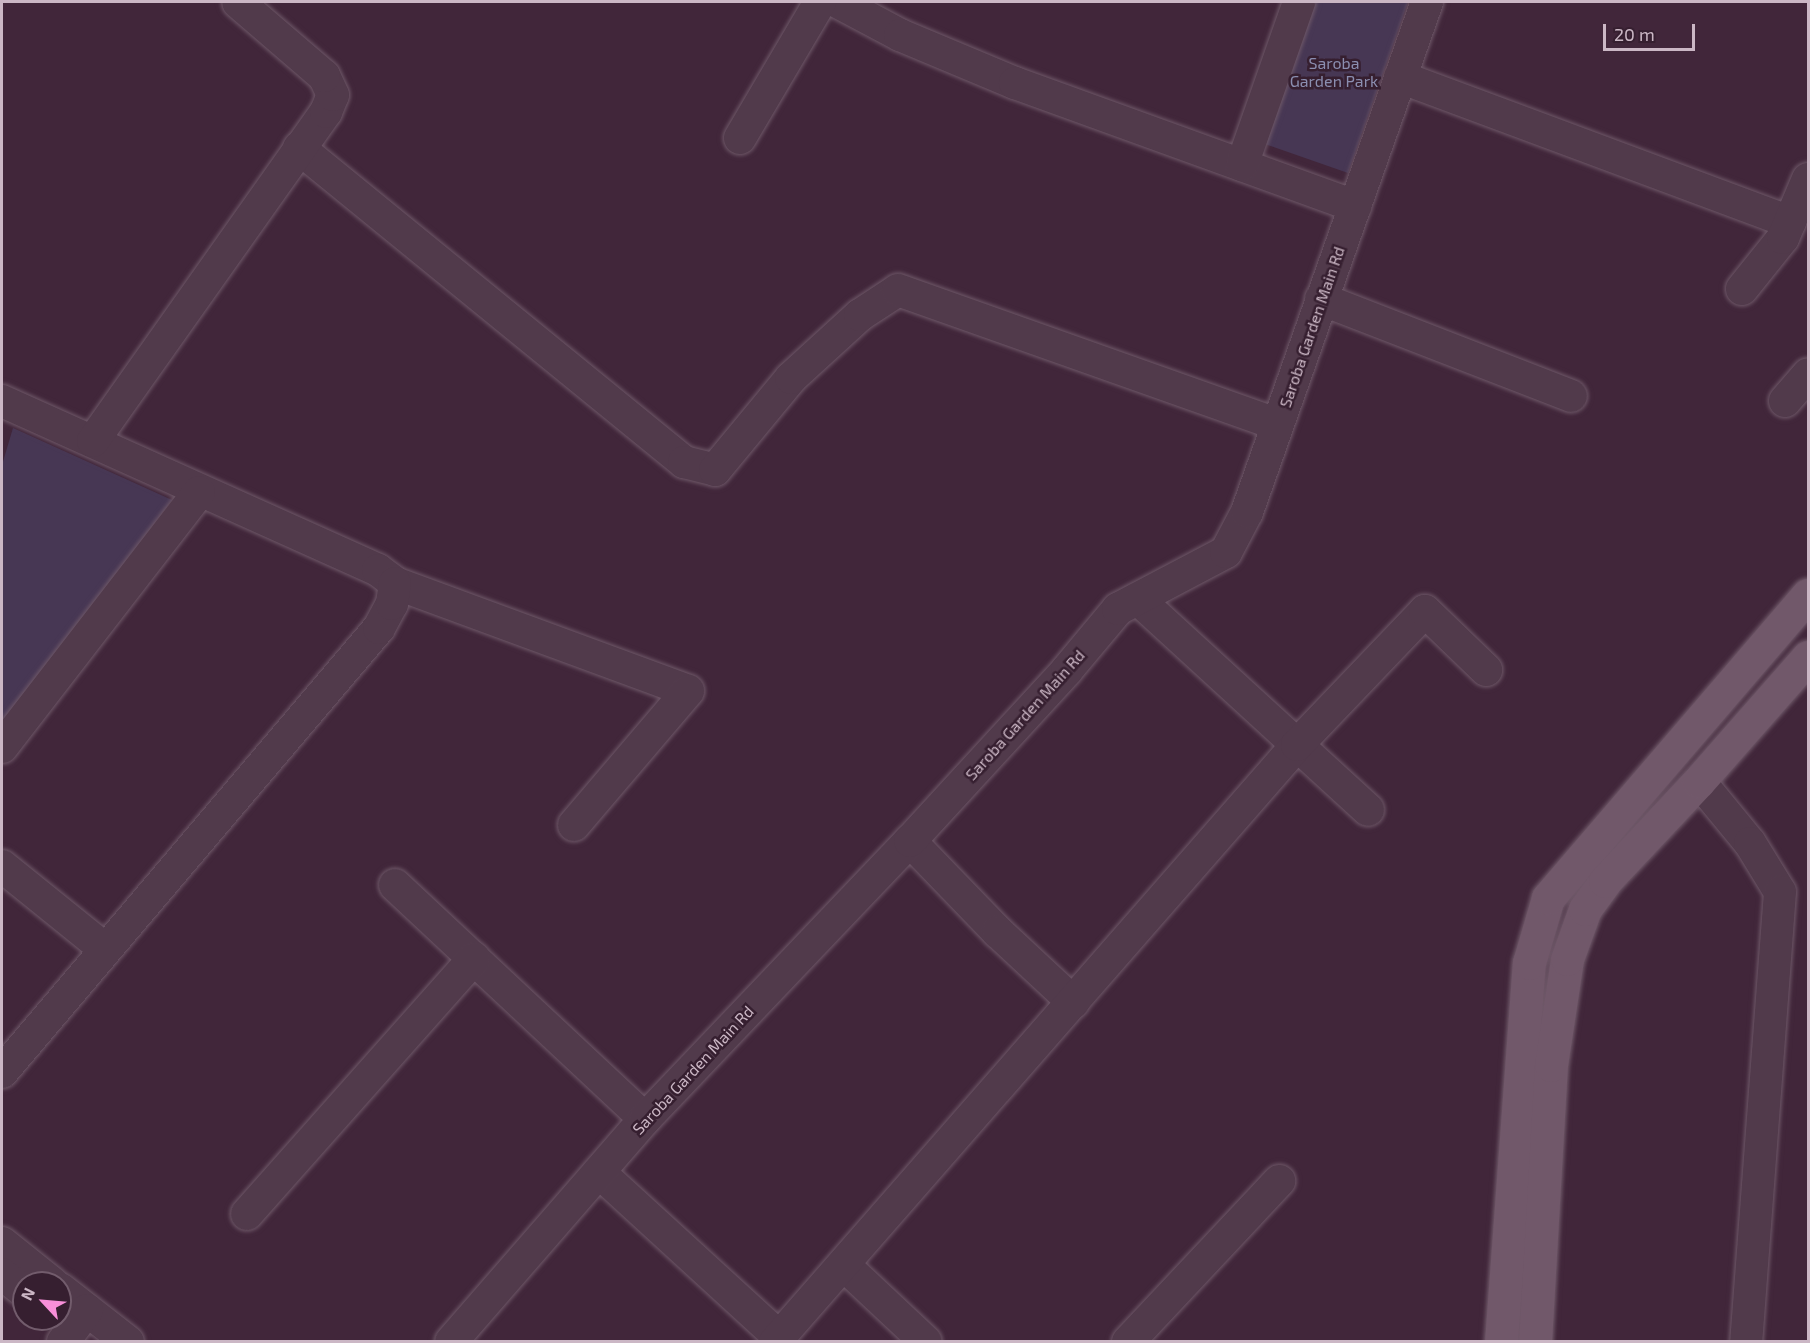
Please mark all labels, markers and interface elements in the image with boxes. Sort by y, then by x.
scale bar [1606,12,1698,50]
text: 20 m [1614,23,1655,45]
park label: Saroba Garden Park [1290,53,1378,91]
street label: Saroba Garden Main Rd [1275,244,1349,410]
street label: Saroba Garden Main Rd [961,646,1089,784]
street label: Saroba Garden Main Rd [628,1002,758,1138]
north arrow [12,1271,72,1331]
text: N [16,1284,38,1303]

